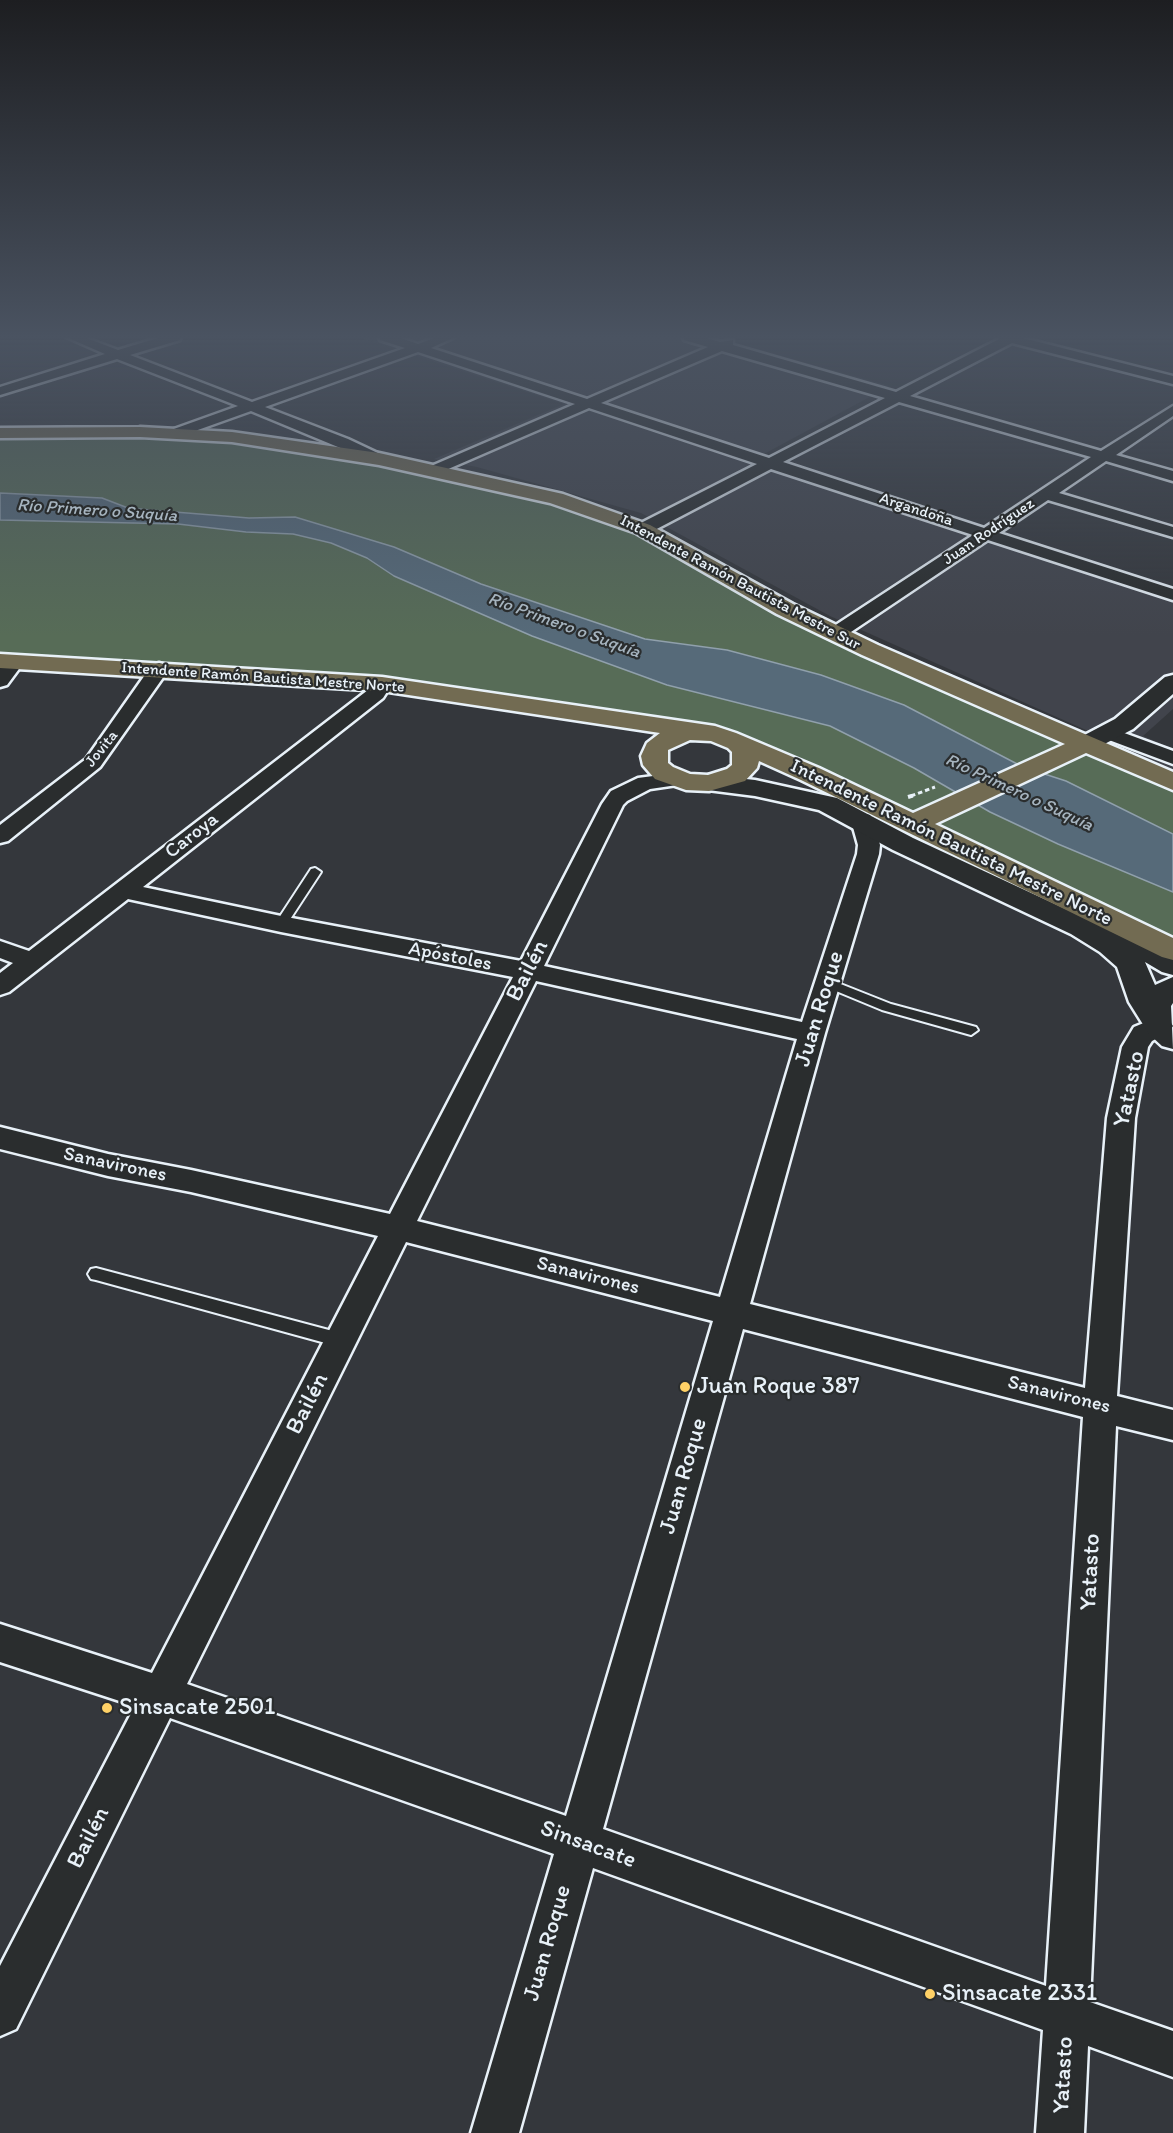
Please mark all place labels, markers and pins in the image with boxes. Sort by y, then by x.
place label: Juan Roque 387 [697,1373,860,1401]
marker: Juan Roque 387 [678,1380,692,1394]
place label: Sinsacate 2501 [119,1694,275,1722]
marker: Sinsacate 2501 [100,1701,114,1715]
place label: Sinsacate 2331 [942,1980,1097,2008]
marker: Sinsacate 2331 [923,1987,937,2001]

